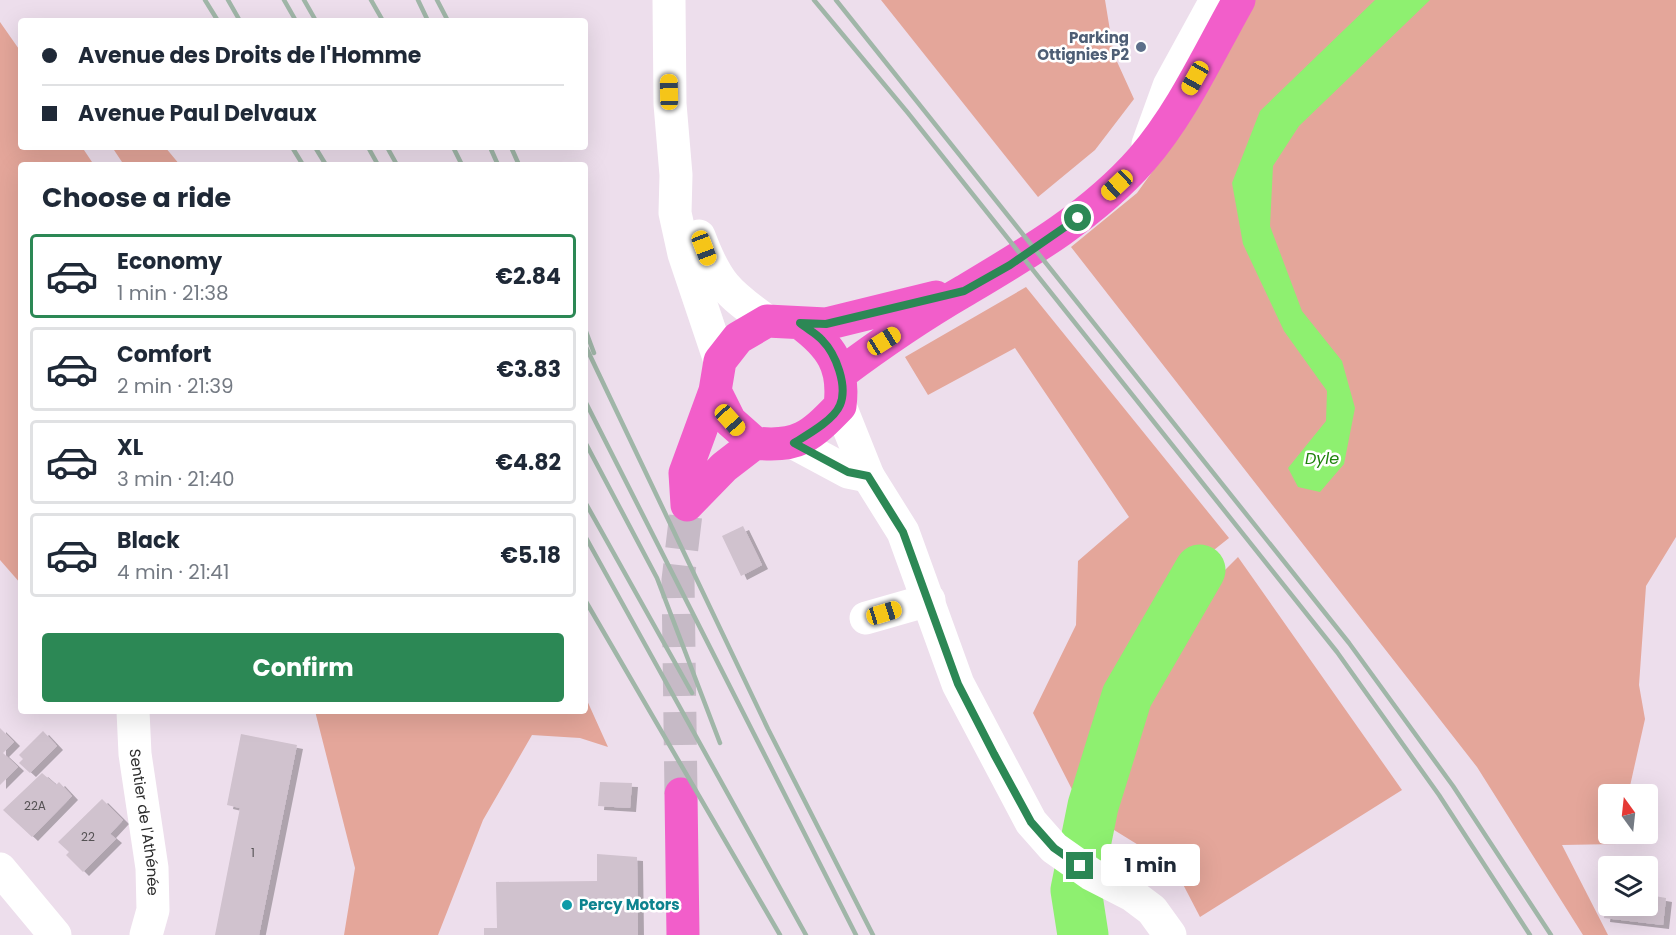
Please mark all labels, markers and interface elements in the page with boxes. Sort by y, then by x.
place label: Parking Ottignies P2 [1037,27,1129,65]
text: Avenue des Droits de l'Homme [78,40,421,71]
marker: Parking Ottignies P2 [1134,40,1148,54]
car [1178,58,1212,98]
car [660,74,678,110]
text: Avenue Paul Delvaux [78,98,317,129]
car [1098,166,1136,204]
text: Choose a ride [42,179,231,216]
route start [1064,204,1091,231]
car [689,228,719,268]
text: Economy [117,246,222,277]
icon: car [45,249,99,303]
text: €2.84 [496,261,561,292]
text: 1 min · 21:38 [117,279,229,307]
car [864,324,904,358]
text: Comfort [117,339,211,370]
icon: car [45,342,99,396]
text: €3.83 [496,354,561,385]
text: 2 min · 21:39 [117,372,234,400]
car [711,401,749,439]
text: XL [117,432,143,463]
icon: car [45,435,99,489]
text: €4.82 [496,447,561,478]
water label: Dyle [1305,447,1339,470]
text: 3 min · 21:40 [117,465,235,493]
text: Black [117,525,180,556]
icon: car [45,528,99,582]
text: €5.18 [500,540,561,571]
text: 4 min · 21:41 [117,558,229,586]
car [864,599,904,627]
button: Confirm [42,633,564,702]
street label: Sentier de l'Athénée [125,748,164,896]
north arrow [1598,784,1658,844]
map controls [1598,784,1658,916]
house number: 22A [24,797,46,814]
house number: 22 [81,828,95,845]
house number: 1 [251,844,255,861]
callout: 1 min [1101,845,1200,887]
text: 1 min [1124,851,1177,879]
route end [1066,852,1093,879]
button: layers [1598,856,1658,916]
place label: Percy Motors [579,894,680,915]
marker: Percy Motors [560,898,574,912]

